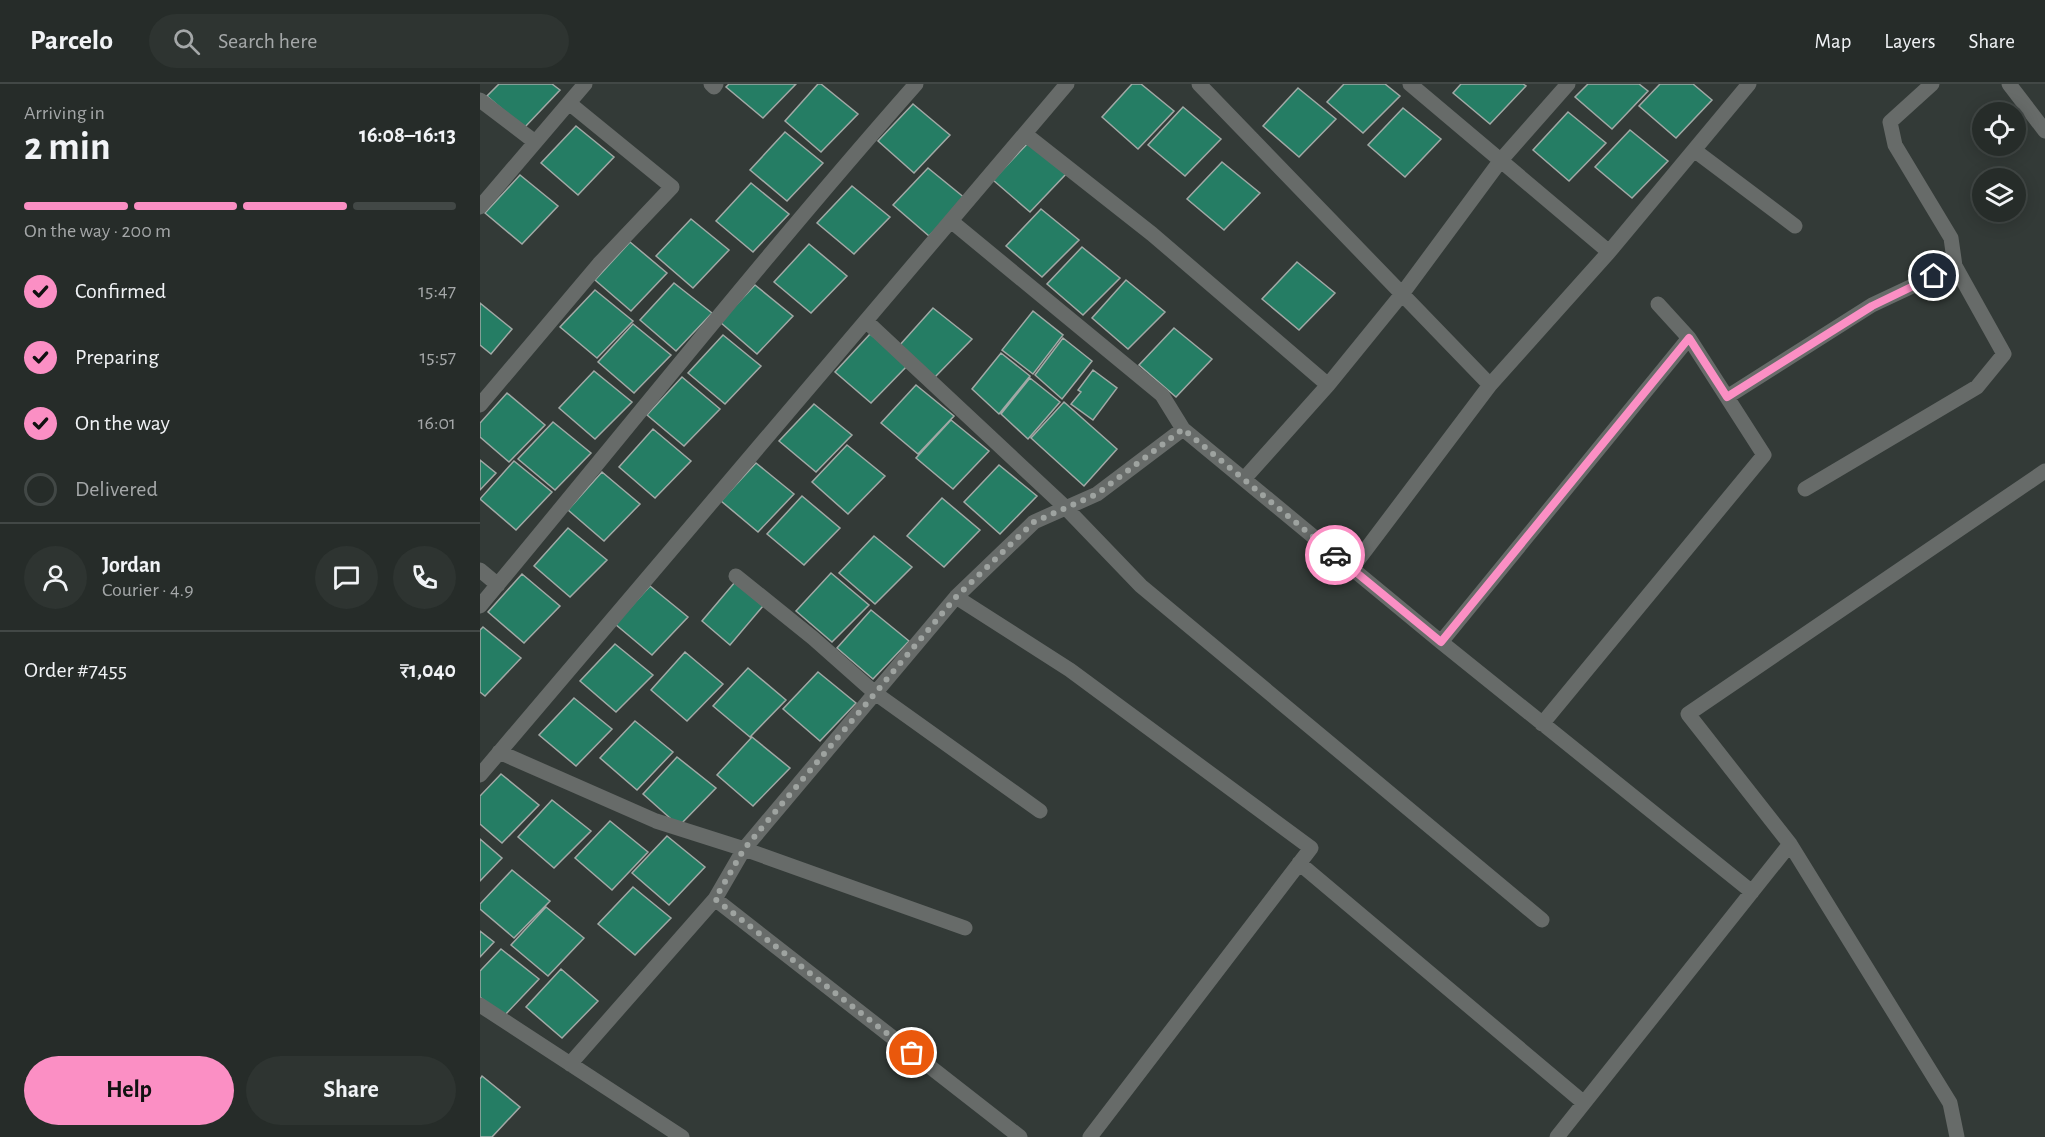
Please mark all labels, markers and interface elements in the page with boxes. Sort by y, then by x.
search box [149,14,569,68]
icon: search [170,25,203,58]
text: Parcelo [30,27,113,55]
text: Search here [218,30,317,52]
text: Map [1815,31,1851,52]
text: Layers [1884,31,1935,52]
text: Share [1968,31,2015,52]
map controls [1972,102,2026,222]
button: locate [1972,102,2026,156]
text: Arriving in [24,103,105,123]
text: 16:08–16:13 [359,124,456,146]
text: 2 min [24,128,111,167]
button: layers [1972,168,2026,222]
text: On the way · 200 m [24,221,171,241]
pin [1908,250,1959,301]
icon: home [1917,259,1950,292]
icon: check [24,275,57,308]
text: Confirmed [75,280,166,302]
text: 15:47 [418,281,456,301]
icon: check [24,341,57,374]
text: Preparing [75,346,159,368]
text: 15:57 [419,347,456,367]
icon: check [24,407,57,440]
text: On the way [75,412,170,434]
text: 16:01 [418,413,456,433]
text: Delivered [75,478,158,500]
courier [1305,525,1365,585]
icon: car [1319,539,1352,572]
button: person [24,546,87,609]
button: chat [315,546,378,609]
button: phone [393,546,456,609]
text: Jordan [102,554,161,576]
text: Courier · 4.9 [102,580,194,600]
text: Order #7455 [24,659,127,681]
text: ₹1,040 [400,659,456,681]
pin [886,1027,937,1078]
icon: bag [895,1036,928,1069]
button: Help [24,1056,234,1125]
button: Share [246,1056,456,1125]

